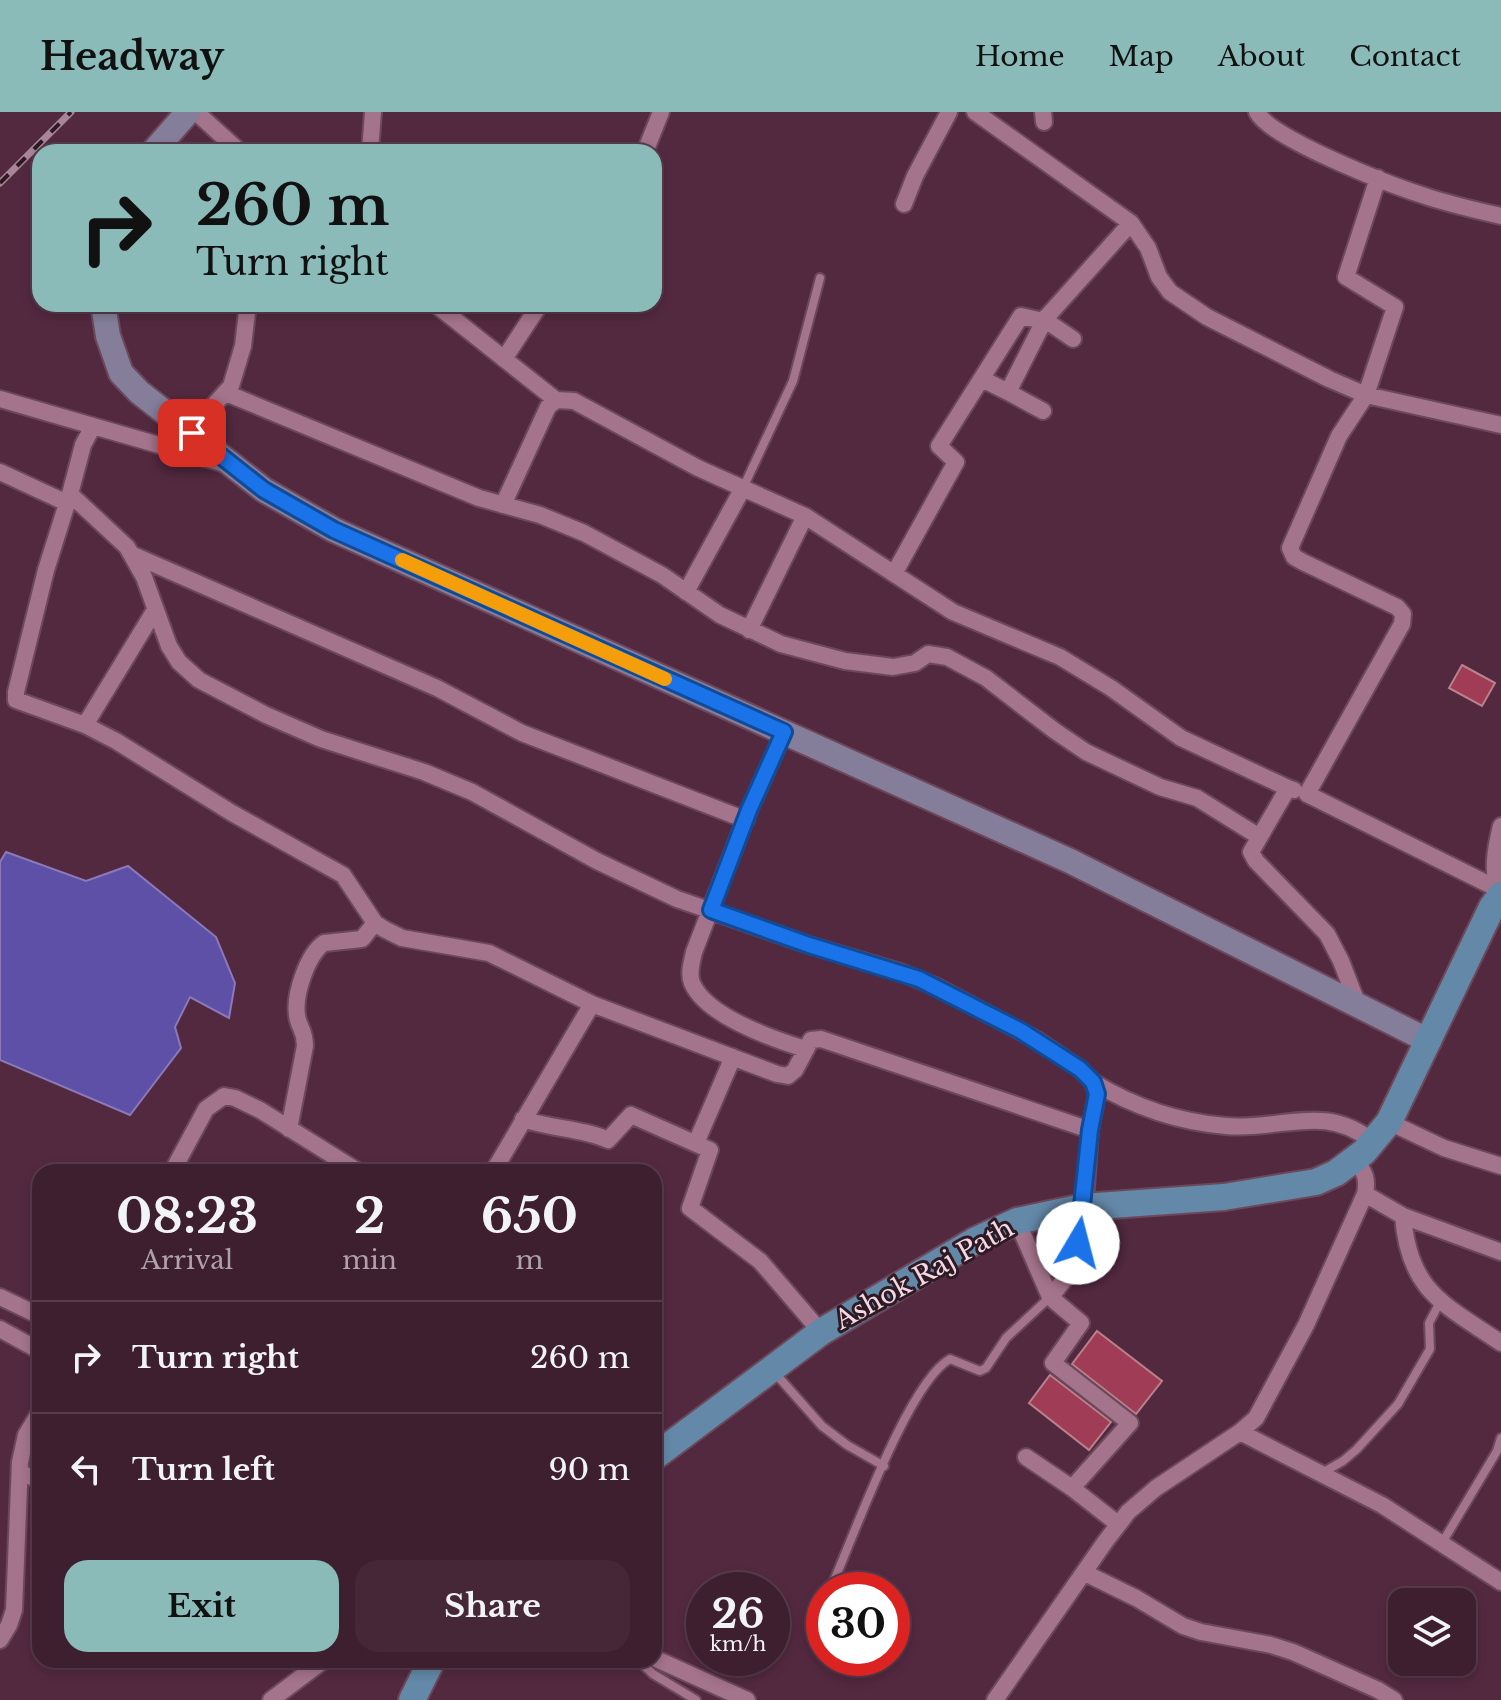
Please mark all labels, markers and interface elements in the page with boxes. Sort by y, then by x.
text: Headway [40,33,224,80]
text: Home [975,39,1065,74]
text: Map [1109,39,1174,74]
text: About [1218,39,1305,74]
text: Contact [1349,39,1461,74]
text: 260 m [196,171,389,240]
icon: right [64,176,168,280]
text: Turn right [196,240,389,285]
pin [158,399,226,467]
icon: arrive [170,411,214,455]
text: 08:23 [116,1186,258,1246]
text: 2 [354,1186,385,1246]
text: 650 [481,1186,578,1246]
position arrow [1036,1201,1120,1285]
street label: Ashok Raj Path [828,1212,1019,1337]
text: Arrival [141,1244,233,1276]
text: min [342,1244,397,1276]
text: m [515,1244,543,1276]
icon: right [64,1335,108,1379]
text: Turn right [132,1339,299,1376]
text: 260 m [530,1339,630,1376]
icon: left [64,1447,108,1491]
text: Turn left [132,1451,275,1488]
text: 90 m [548,1451,630,1488]
button: Exit [64,1560,339,1652]
button: Share [355,1560,630,1652]
speed limit sign: 30 [806,1572,910,1676]
map controls [1388,1588,1476,1676]
button: layers [1388,1588,1476,1676]
text: 26 [712,1589,765,1639]
text: km/h [710,1632,766,1656]

